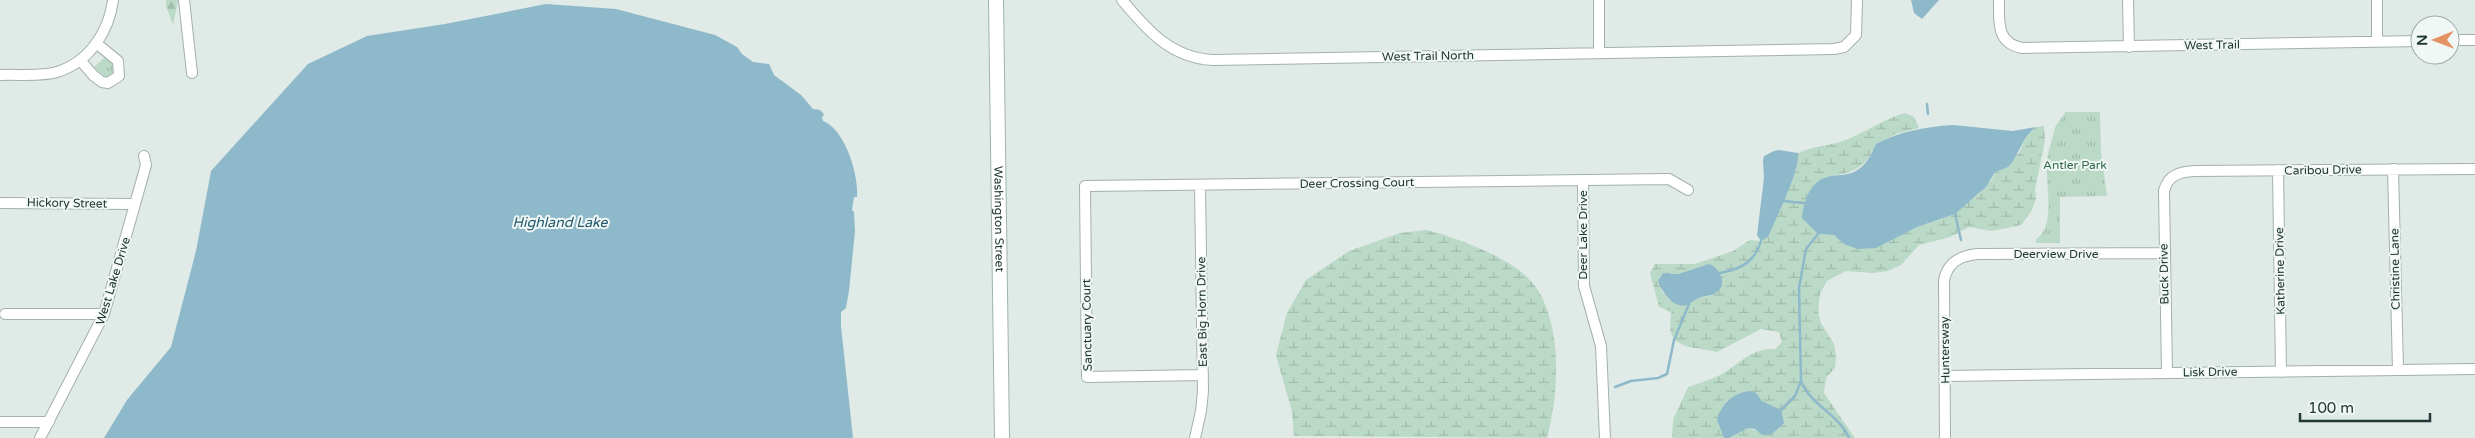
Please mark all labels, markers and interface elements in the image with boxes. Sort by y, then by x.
north arrow [2410,15,2460,65]
text: N [2414,34,2431,46]
street label: West Trail [2184,38,2240,52]
street label: West Trail North [1382,48,1474,64]
park label: Antler Park [2043,158,2107,172]
street label: Caribou Drive [2284,162,2362,178]
street label: Washington Street [991,166,1007,272]
street label: Deer Crossing Court [1300,175,1415,191]
street label: Deer Lake Drive [1576,190,1590,280]
street label: Hickory Street [27,195,108,211]
water label: Highland Lake [513,214,609,231]
street label: Katherine Drive [2272,227,2288,315]
street label: Christine Lane [2387,228,2403,310]
street label: West Lake Drive [93,235,133,327]
street label: Buck Drive [2156,243,2172,305]
street label: Deerview Drive [2013,247,2099,261]
street label: East Big Horn Drive [1194,256,1210,367]
street label: Sanctuary Court [1079,278,1095,371]
street label: Huntersway [1937,316,1953,384]
street label: Lisk Drive [2182,365,2238,379]
scale bar [2300,390,2430,422]
text: 100 m [2308,399,2354,417]

